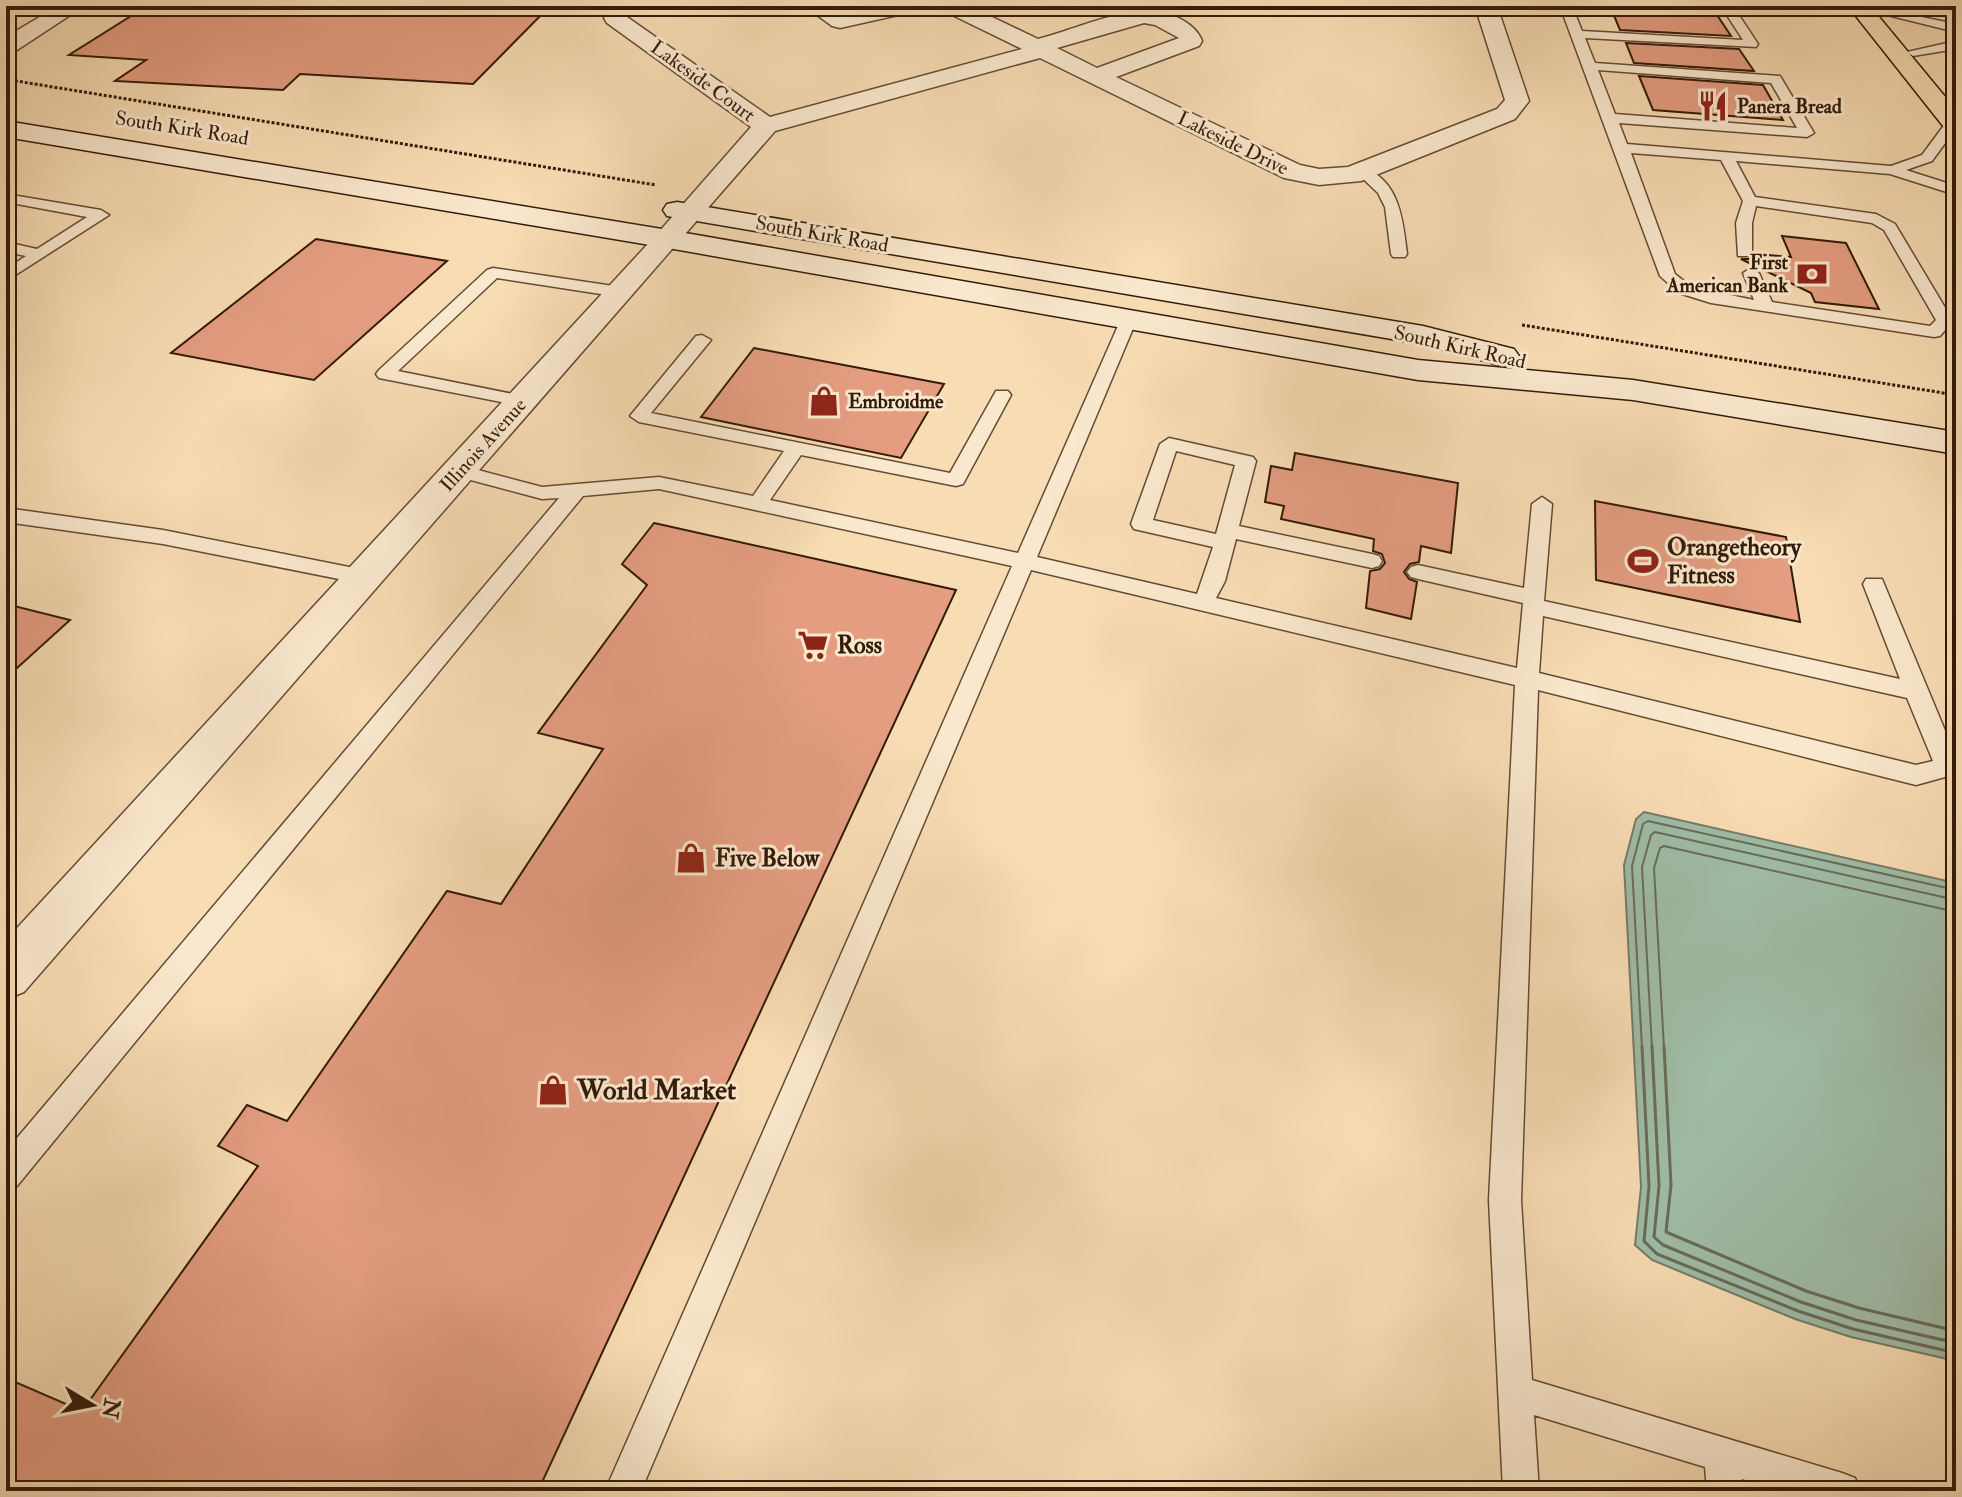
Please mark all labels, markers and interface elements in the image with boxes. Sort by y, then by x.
street label: Lakeside Court [646,35,761,128]
restaurant icon: Panera Bread [1696,89,1730,123]
place label: Panera Bread [1737,94,1842,119]
street label: South Kirk Road [114,105,251,151]
street label: Lakeside Drive [1173,105,1293,181]
street label: South Kirk Road [754,210,891,258]
place label: First American Bank [1666,250,1789,298]
bank icon: First American Bank [1795,257,1829,291]
street label: South Kirk Road [1392,320,1528,374]
shop icon: Embroidme [807,384,841,418]
place label: Embroidme [848,389,944,414]
street label: Illinois Avenue [434,393,532,497]
place label: Orangetheory Fitness [1667,532,1802,591]
sports icon: Orangetheory Fitness [1626,544,1660,578]
supermarket icon: Ross [796,628,830,662]
place label: Ross [837,630,882,661]
shop icon: Five Below [674,841,708,875]
place label: Five Below [715,843,821,874]
shop icon: World Market [536,1073,570,1107]
place label: World Market [576,1073,736,1108]
north arrow [52,1365,132,1445]
text: N [95,1395,126,1421]

